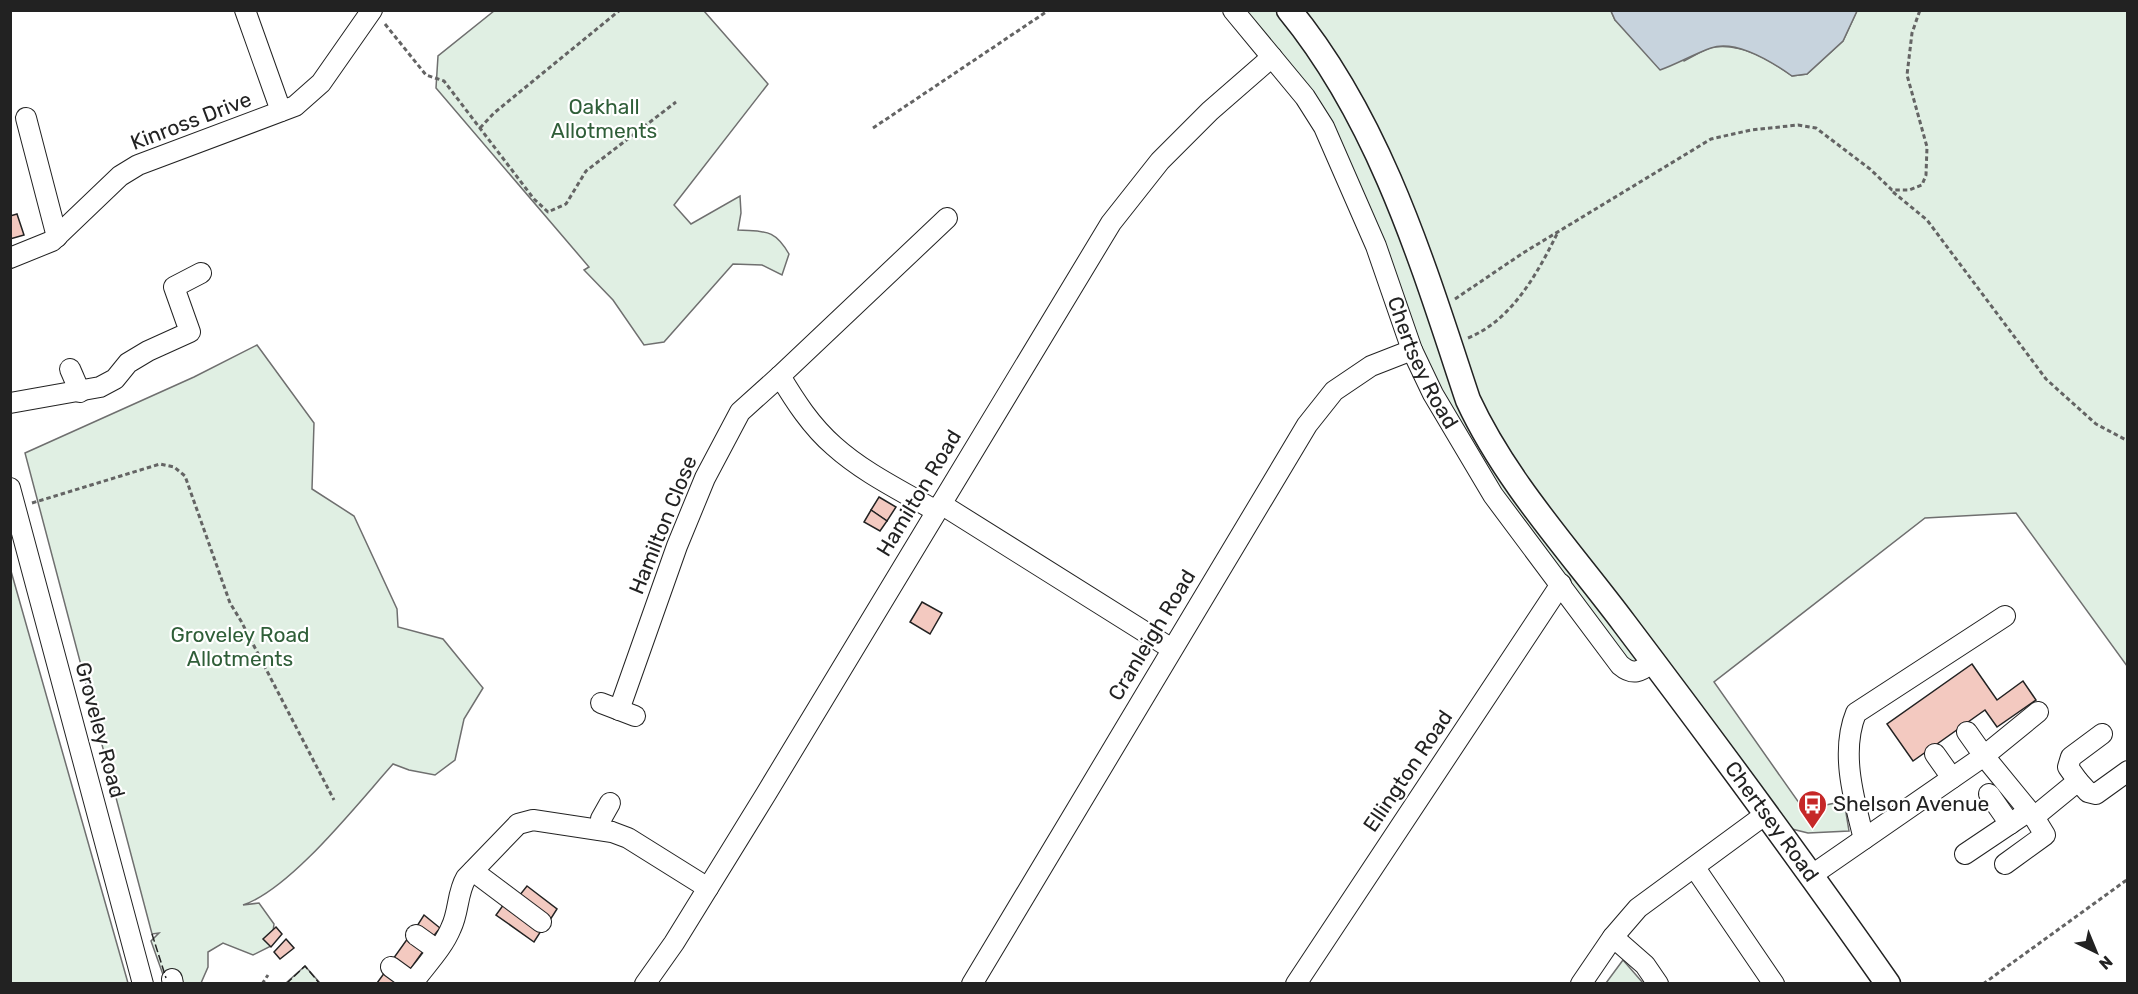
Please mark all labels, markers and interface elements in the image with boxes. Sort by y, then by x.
street label: Kinross Drive [127,86,255,155]
park label: Oakhall Allotments [551,94,657,143]
street label: Chertsey Road [1382,293,1464,433]
street label: Hamilton Road [871,425,966,561]
street label: Hamilton Close [623,452,702,598]
street label: Cranleigh Road [1103,565,1200,705]
park label: Groveley Road Allotments [170,622,310,671]
street label: Groveley Road [70,659,131,800]
street label: Ellington Road [1358,705,1457,836]
street label: Chertsey Road [1720,756,1824,886]
bus stop icon: Shelson Avenue [1796,788,1828,830]
place label: Shelson Avenue [1833,791,1989,816]
north arrow [2066,922,2126,982]
text: N [2095,952,2117,973]

